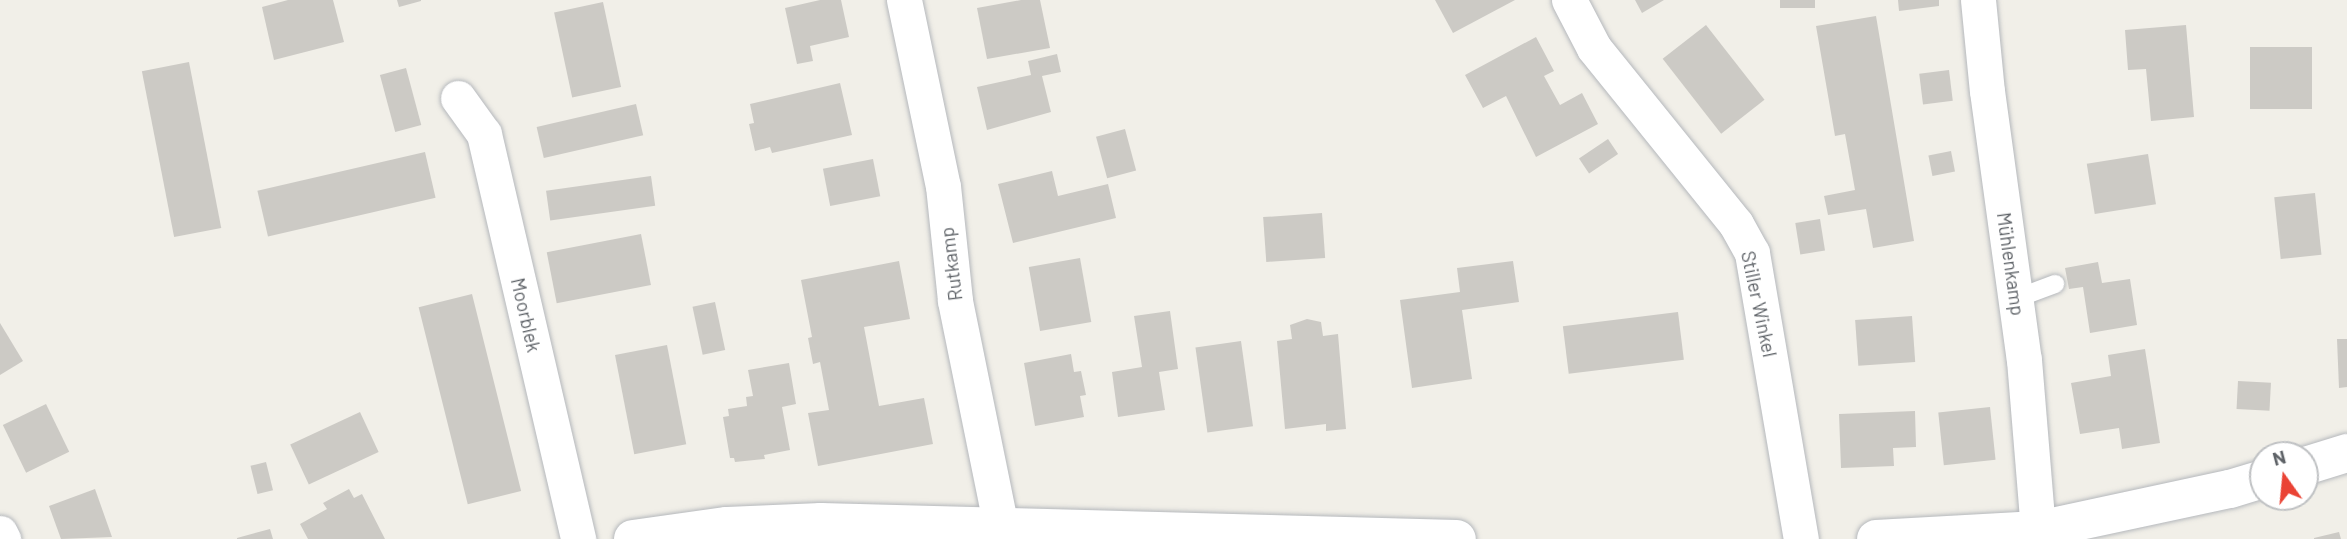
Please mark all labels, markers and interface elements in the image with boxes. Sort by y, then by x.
street label: Mühlenkamp [1992,211,2030,317]
street label: Rutkamp [935,226,967,302]
street label: Stiller Winkel [1737,249,1781,359]
street label: Moorblek [506,276,546,354]
north arrow [2249,441,2319,511]
text: N [2270,444,2288,470]

